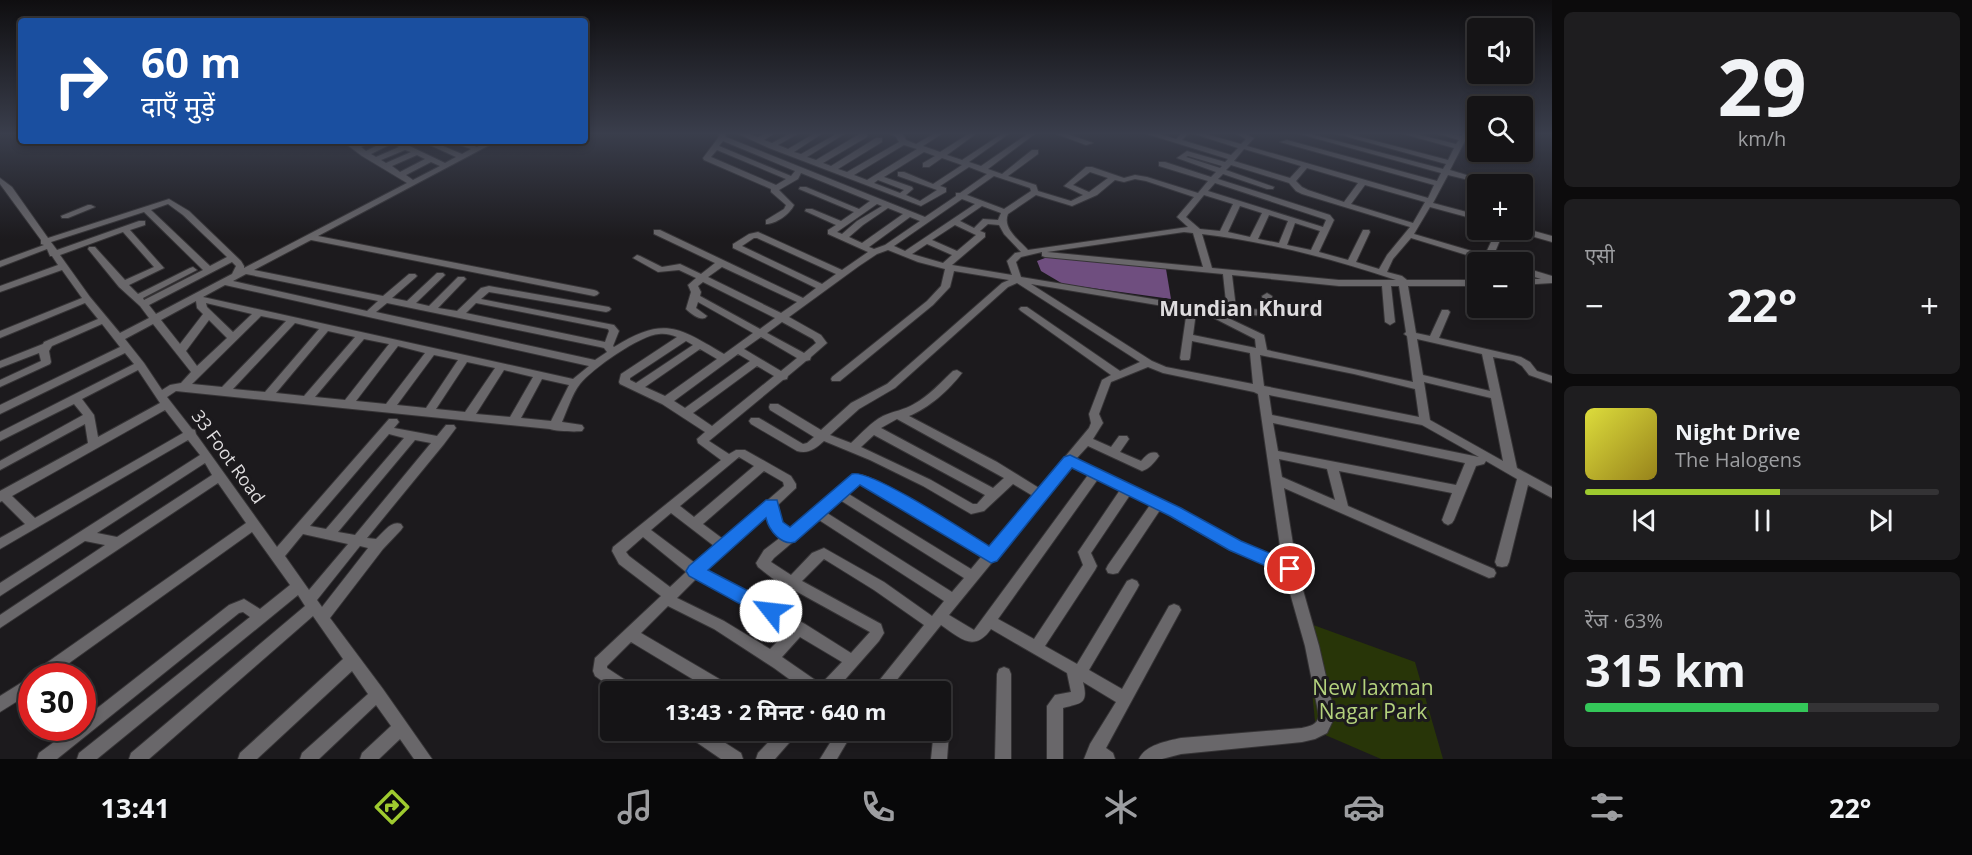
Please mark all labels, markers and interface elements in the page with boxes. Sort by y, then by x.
map controls [1467,18,1533,318]
button: sound [1467,18,1533,84]
text: 60 m [141,33,241,90]
text: 29 [1717,33,1807,139]
icon: right [42,42,120,120]
text: दाएँ मुड़ें [141,87,215,124]
button: search [1467,96,1533,162]
text: km/h [1738,125,1786,152]
button: + [1467,174,1533,240]
text: एसी [1585,242,1615,269]
button: − [1467,252,1533,318]
text: 22° [1727,274,1797,335]
text: − [1585,283,1604,328]
text: + [1920,283,1939,328]
district label: Mundian Khurd [1159,294,1323,322]
street label: 33 Foot Road [187,405,271,508]
text: Night Drive [1675,416,1800,446]
text: The Halogens [1675,446,1802,473]
icon: previous [1628,504,1661,537]
icon: pause [1746,504,1779,537]
icon: next [1864,504,1897,537]
pin [1264,543,1315,594]
icon: arrive [1273,552,1306,585]
position arrow [739,579,803,643]
text: रेंज · 63% [1585,607,1663,634]
text: 315 km [1585,639,1746,700]
speed limit sign: 30 [18,663,96,741]
park label: New laxman Nagar Park [1312,673,1434,725]
text: 13:43 · 2 मिनट · 640 m [665,696,886,726]
icon: directions [371,786,413,828]
icon: music [614,786,656,828]
icon: phone [857,786,899,828]
icon: climate [1100,786,1142,828]
icon: car [1343,786,1385,828]
icon: filters [1586,786,1628,828]
text: 13:41 [101,789,170,826]
text: 22° [1829,789,1871,826]

